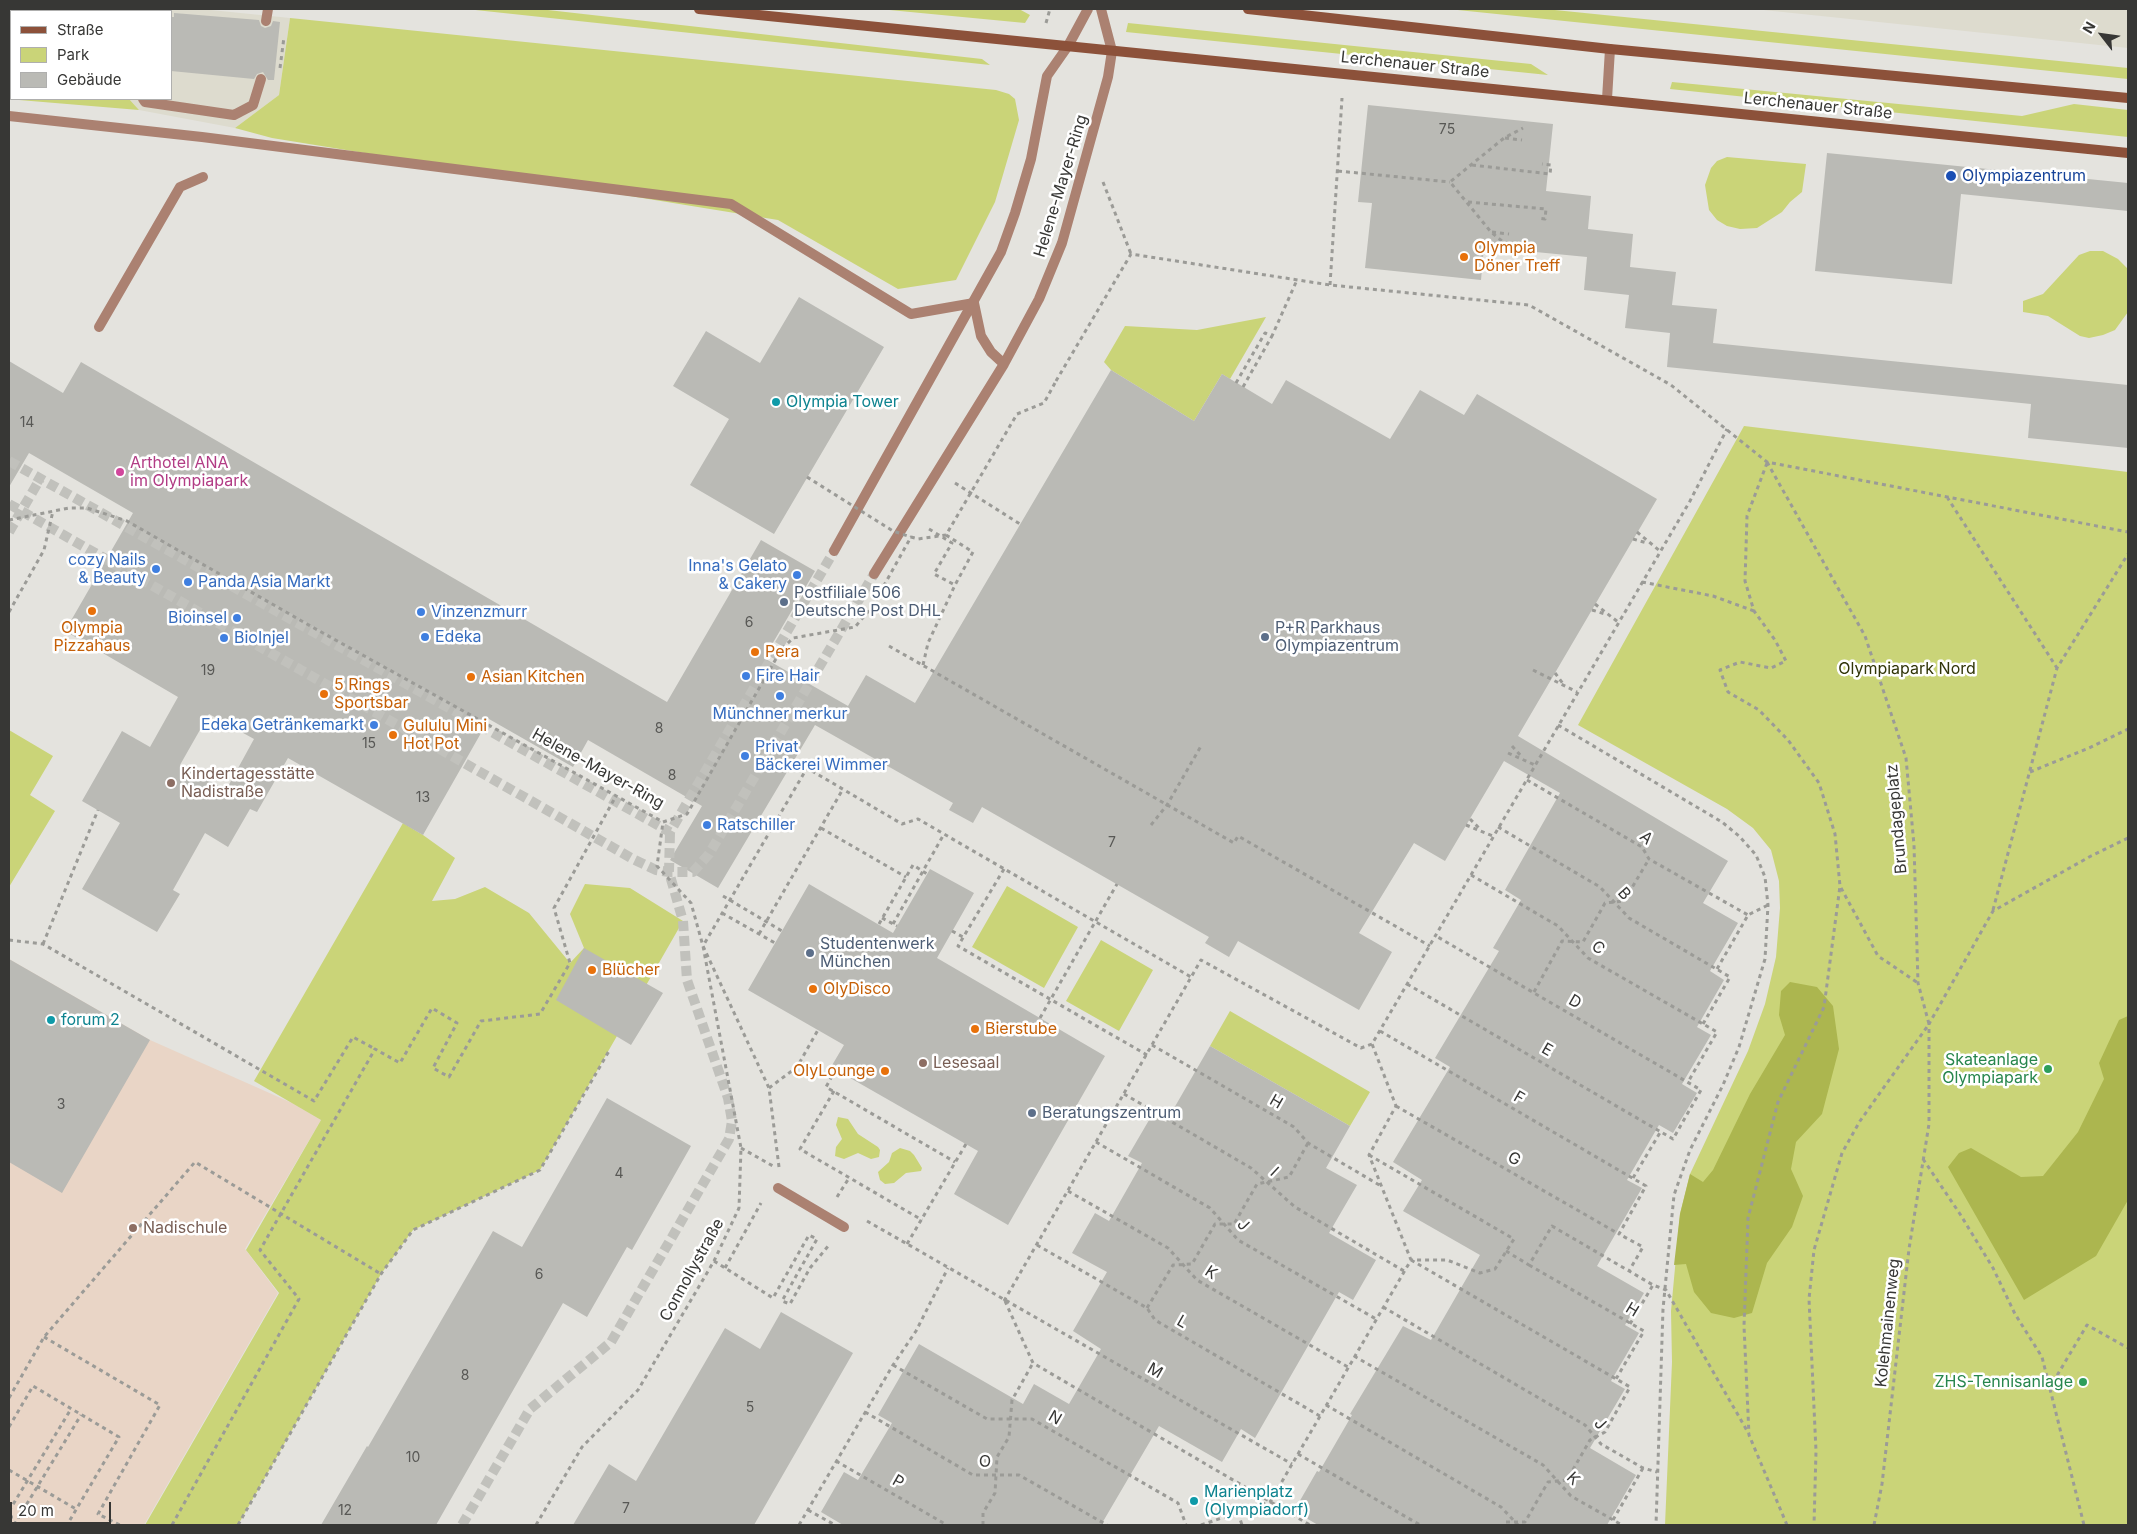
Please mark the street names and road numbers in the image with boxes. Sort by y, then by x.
street label: Lerchenauer Straße [1340,48,1490,82]
street label: Lerchenauer Straße [1743,89,1893,123]
street label: Helene-Mayer-Ring [1030,112,1092,260]
street label: Helene-Mayer-Ring [529,725,667,813]
street label: Brundageplatz [1883,763,1911,875]
street label: A [1635,827,1657,849]
street label: B [1613,884,1635,904]
street label: C [1588,937,1608,959]
street label: D [1565,991,1585,1013]
street label: E [1538,1039,1556,1061]
street label: F [1510,1087,1528,1109]
street label: H [1266,1091,1286,1113]
street label: G [1504,1148,1524,1170]
street label: I [1266,1164,1282,1180]
street label: Connollystraße [656,1215,728,1325]
street label: J [1233,1215,1253,1235]
street label: Kolehmainenweg [1872,1258,1904,1388]
street label: K [1201,1262,1221,1284]
street label: H [1622,1299,1642,1321]
street label: L [1173,1311,1191,1333]
street label: M [1144,1359,1166,1383]
street label: N [1045,1407,1065,1429]
street label: J [1590,1414,1610,1434]
street label: O [978,1452,992,1472]
street label: K [1562,1468,1584,1490]
street label: P [889,1471,907,1493]

